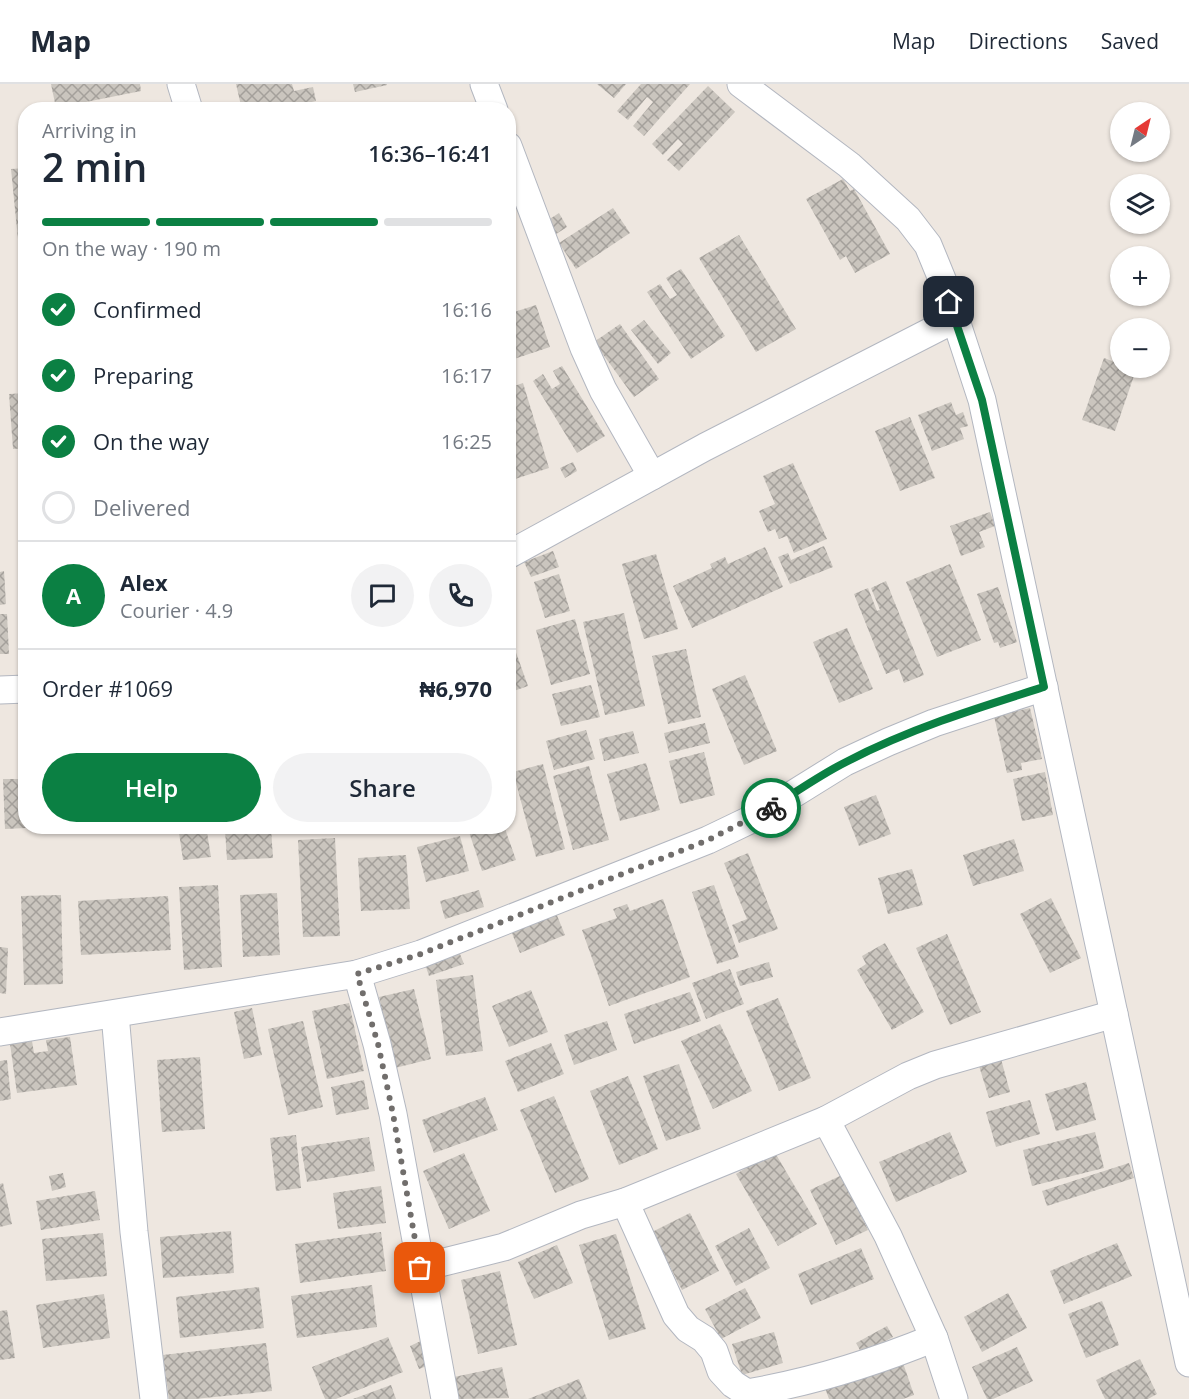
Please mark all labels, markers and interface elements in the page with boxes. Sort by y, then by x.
text: Map [30,22,91,60]
text: Map [892,27,935,55]
text: Directions [968,27,1068,55]
text: Saved [1101,27,1159,55]
north arrow [1110,102,1170,162]
map controls [1110,102,1170,378]
text: Arriving in [42,117,137,144]
text: 16:36–16:41 [368,138,492,168]
text: 2 min [42,140,147,193]
button: layers [1110,174,1170,234]
text: On the way · 190 m [42,235,221,262]
button: + [1110,246,1170,306]
pin [923,276,974,327]
icon: home [932,285,965,318]
icon: check [42,293,75,326]
text: Confirmed [93,294,202,324]
text: 16:16 [441,296,492,323]
button: − [1110,318,1170,378]
icon: check [42,359,75,392]
text: Preparing [93,360,193,390]
text: 16:17 [441,362,492,389]
icon: check [42,425,75,458]
text: On the way [93,426,209,456]
text: 16:25 [441,428,492,455]
text: Delivered [93,492,191,522]
button: chat [351,564,414,627]
button: phone [429,564,492,627]
text: Alex [120,567,168,597]
text: A [66,580,81,610]
text: Courier · 4.9 [120,597,233,624]
text: Order #1069 [42,673,173,703]
text: ₦6,970 [420,673,492,703]
button: Help [42,753,261,822]
button: Share [273,753,492,822]
courier [741,778,801,838]
icon: bike [755,792,788,825]
pin [394,1242,445,1293]
icon: bag [403,1251,436,1284]

